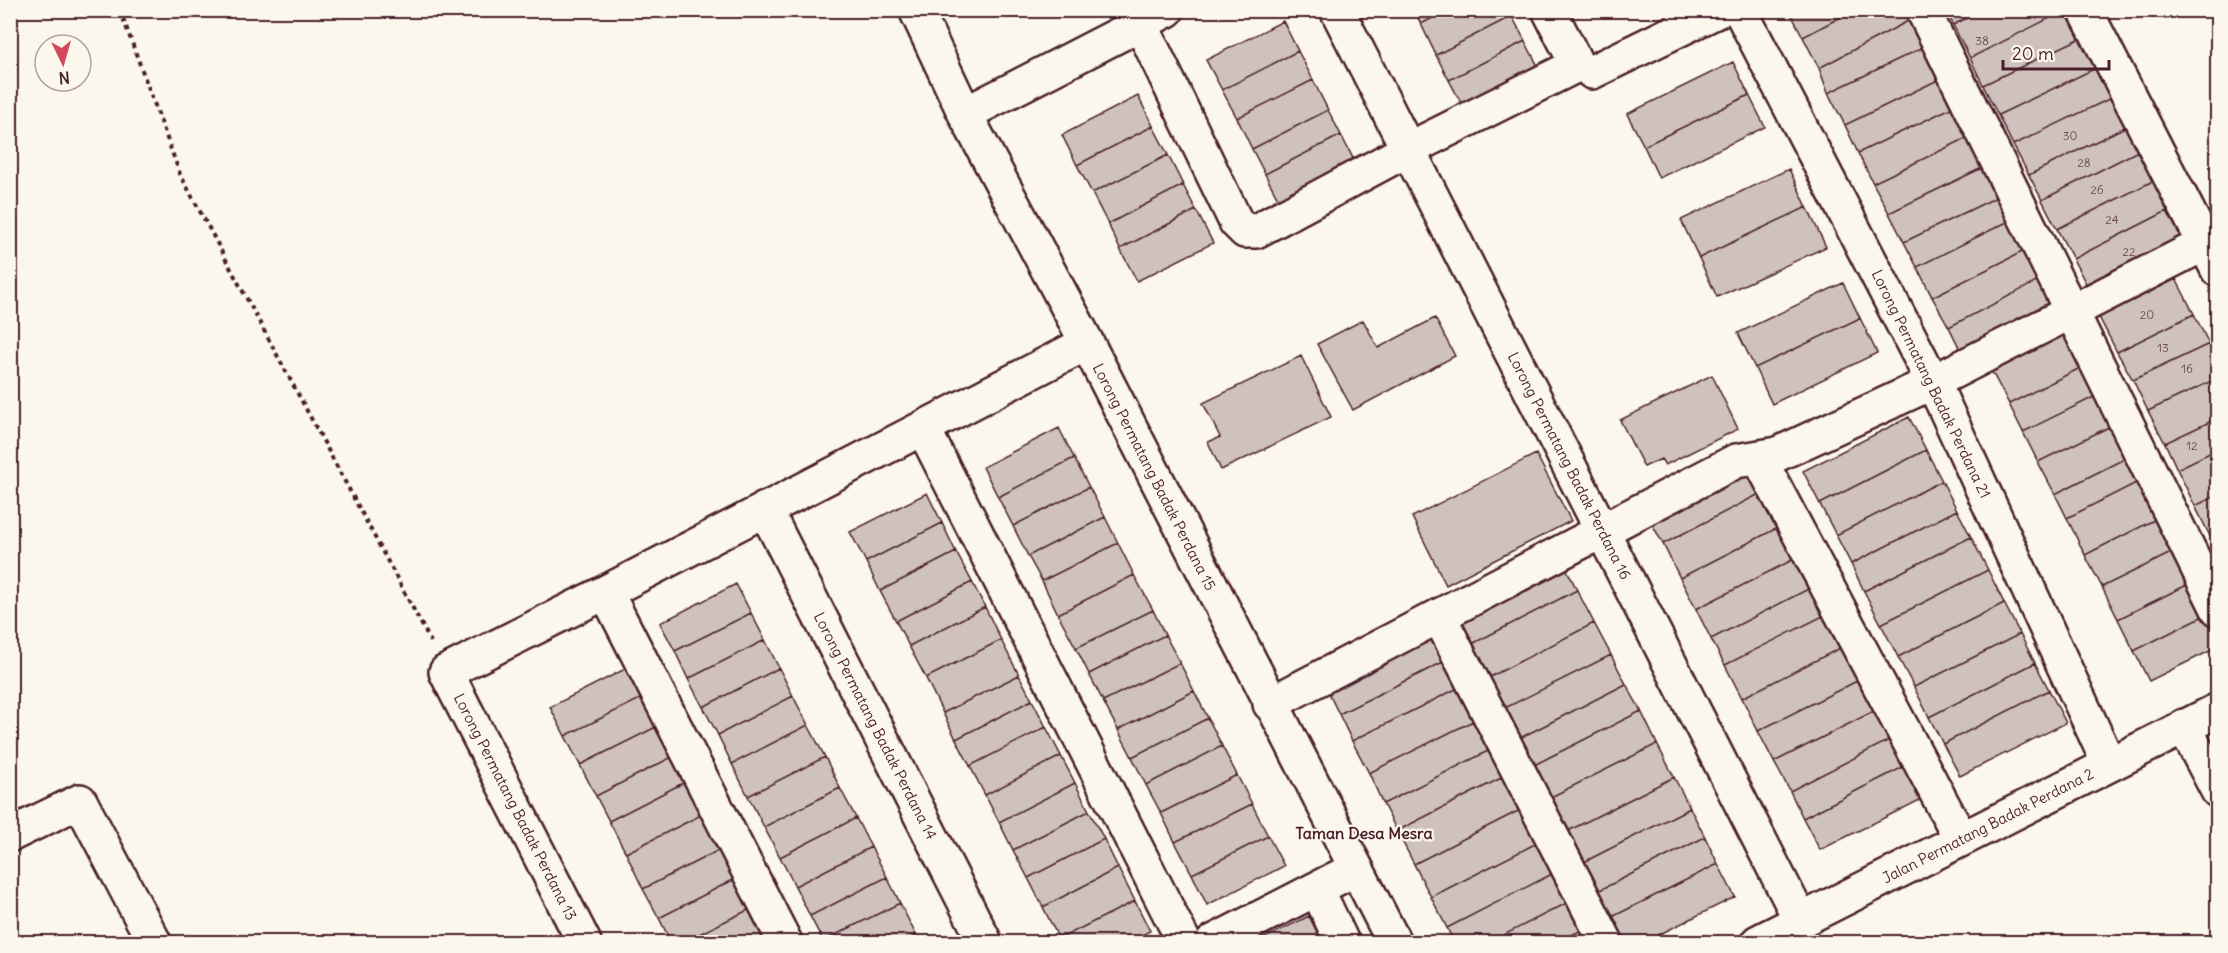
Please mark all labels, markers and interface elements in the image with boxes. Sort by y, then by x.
north arrow [33,33,93,93]
house number: 38 [1975,33,1989,48]
scale bar [2003,33,2110,71]
text: 20 m [2012,42,2054,65]
text: N [58,67,71,88]
house number: 30 [2063,128,2077,143]
house number: 28 [2077,155,2091,170]
house number: 26 [2090,182,2104,197]
house number: 24 [2105,212,2119,227]
house number: 22 [2122,244,2136,259]
street label: Lorong Permatang Badak Perdana 21 [1868,266,1995,501]
house number: 20 [2140,307,2154,322]
house number: 13 [2157,340,2169,355]
street label: Lorong Permatang Badak Perdana 16 [1504,349,1635,582]
street label: Lorong Permatang Badak Perdana 15 [1089,360,1220,593]
house number: 16 [2181,361,2193,376]
house number: 12 [2186,438,2198,453]
street label: Lorong Permatang Badak Perdana 14 [810,609,941,843]
street label: Lorong Permatang Badak Perdana 13 [450,690,581,923]
street label: Jalan Permatang Badak Perdana 2 [1879,764,2097,887]
district label: Taman Desa Mesra [1295,823,1433,843]

